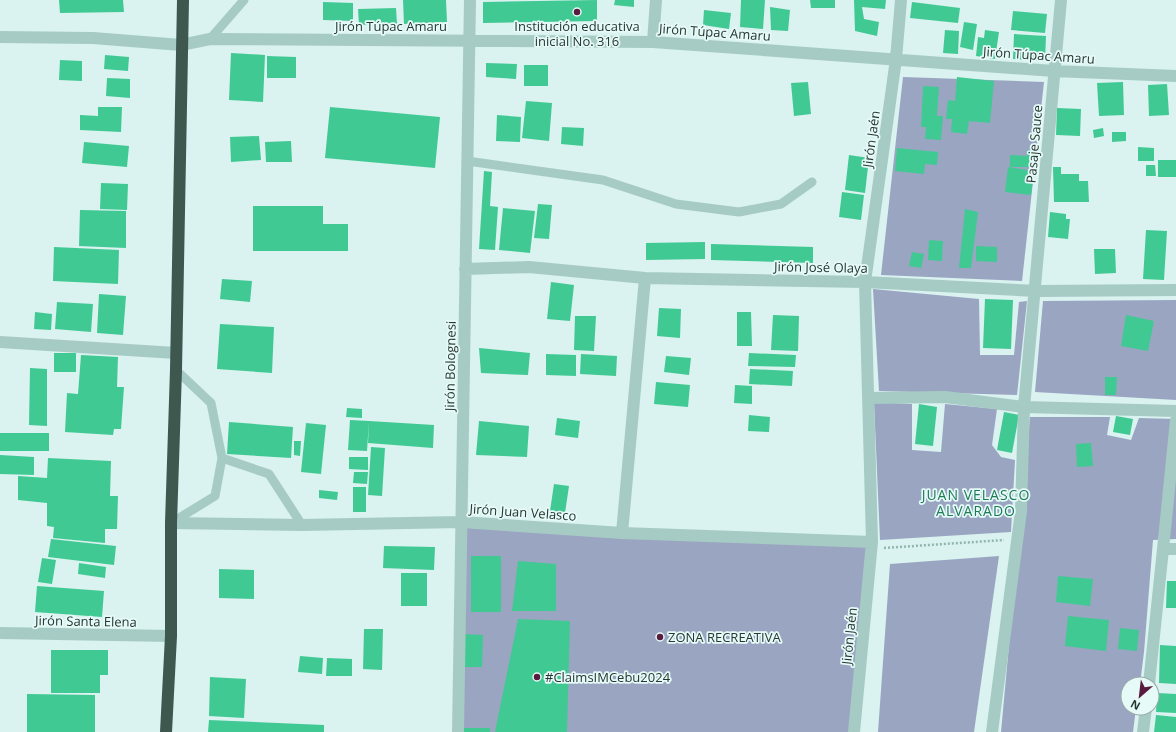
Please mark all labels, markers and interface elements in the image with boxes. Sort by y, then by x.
marker: Institución educativa inicial No. 316 [572,7,582,17]
street label: Jirón Túpac Amaru [333,17,447,35]
place label: Institución educativa inicial No. 316 [514,17,640,50]
street label: Jirón Túpac Amaru [657,19,771,45]
street label: Jirón Túpac Amaru [981,42,1095,68]
street label: Pasaje Sauce [1022,104,1046,184]
street label: Jirón Jaén [858,109,884,171]
street label: Jirón José Olaya [772,257,868,277]
street label: Jirón Bolognesi [440,321,460,413]
district label: JUAN VELASCO ALVARADO [920,485,1030,520]
street label: Jirón Juan Velasco [467,499,577,525]
street label: Jirón Jaén [837,607,861,667]
street label: Jirón Santa Elena [33,611,137,631]
place label: ZONA RECREATIVA [668,628,781,646]
marker: ZONA RECREATIVA [655,632,665,642]
place label: #ClaimsIMCebu2024 [545,668,671,686]
marker: #ClaimsIMCebu2024 [532,672,542,682]
north arrow [1120,676,1160,716]
text: N [1128,697,1143,714]

